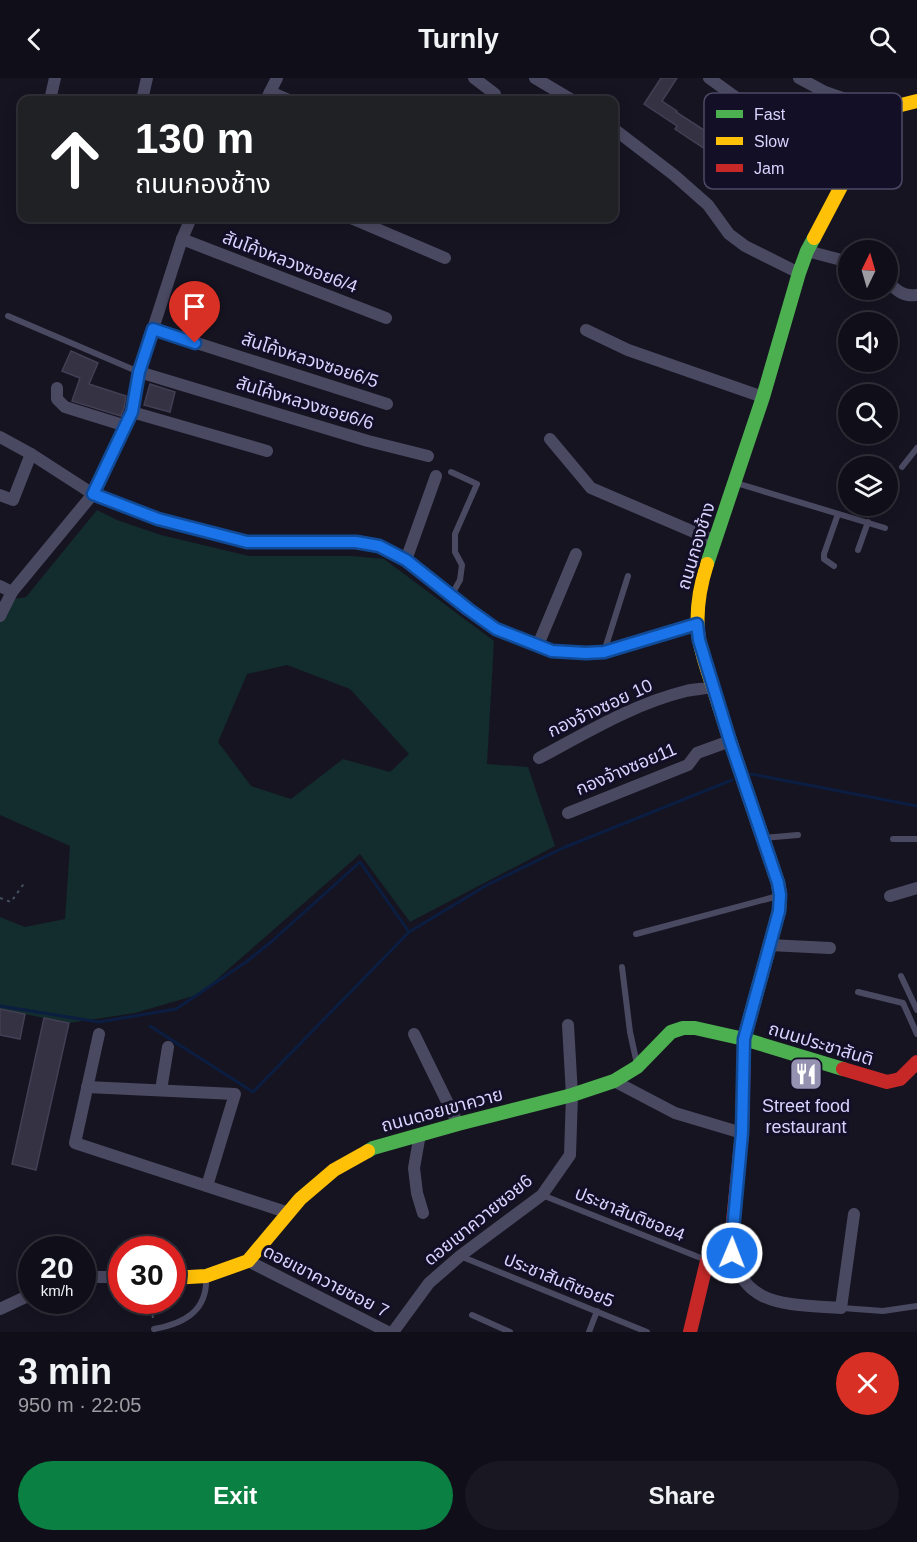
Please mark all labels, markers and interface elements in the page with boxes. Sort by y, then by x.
icon: back [18,23,51,56]
icon: search [866,23,899,56]
text: Turnly [418,24,499,54]
legend [704,93,902,189]
text: Fast [754,106,786,123]
text: 130 m [135,115,254,162]
icon: ahead [36,120,114,198]
text: Slow [754,133,789,150]
text: Jam [754,160,784,177]
text: ถนนกองช้าง [135,169,271,199]
street label: สันโค้งหลวงซอย6/4 [220,227,360,297]
north arrow [838,240,898,300]
map controls [838,240,898,516]
pin [169,281,220,343]
icon: arrive [178,290,211,323]
button: sound [838,312,898,372]
street label: สันโค้งหลวงซอย6/5 [239,328,381,392]
street label: สันโค้งหลวงซอย6/6 [234,373,376,433]
button: search [838,384,898,444]
button: layers [838,456,898,516]
street label: ถนนกองช้าง [673,500,719,592]
street label: กองจ้างซอย 10 [544,675,656,741]
street label: กองจ้างซอย11 [573,739,679,799]
street label: ถนนประชาสันติ [766,1019,876,1069]
restaurant icon: Street food restaurant [788,1056,824,1092]
street label: ถนนดอยเขาควาย [379,1084,505,1136]
place label: Street food restaurant [762,1096,850,1137]
street label: ดอยเขาควายซอย6 [420,1170,536,1270]
street label: ประชาสันติซอย4 [572,1183,688,1245]
position arrow [700,1221,764,1285]
speed limit sign: 30 [108,1236,186,1314]
street label: ดอยเขาควายซอย 7 [260,1241,392,1321]
street label: ประชาสันติซอย5 [501,1249,617,1311]
text: 20 [40,1251,74,1284]
text: km/h [41,1282,73,1299]
text: 3 min [18,1351,112,1392]
button: close [836,1352,899,1415]
text: 950 m · 22:05 [18,1394,141,1416]
button: Exit [18,1461,453,1530]
button: Share [465,1461,899,1530]

